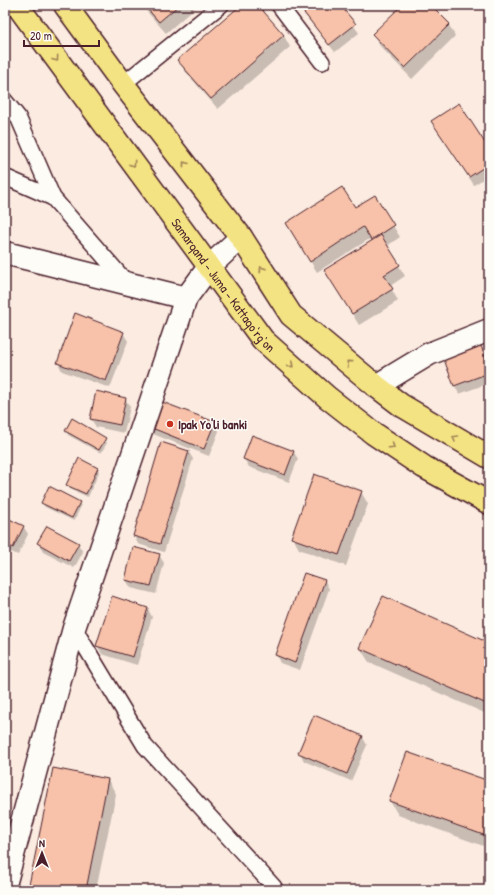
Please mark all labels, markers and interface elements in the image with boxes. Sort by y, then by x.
scale bar [24,22,99,48]
text: 20 m [30,27,52,44]
one-way arrow [51,55,58,62]
one-way arrow [128,160,136,167]
one-way arrow [182,162,189,169]
street label: Samarqand - Juma - Kattaqo‘rg‘on [168,215,279,356]
one-way arrow [259,266,266,273]
one-way arrow [286,360,293,367]
one-way arrow [347,361,354,368]
place label: Ipak Yo'li banki [178,415,247,434]
marker: Ipak Yo'li banki [165,419,175,429]
one-way arrow [452,435,459,442]
one-way arrow [388,441,395,448]
north arrow [22,833,62,873]
text: N [39,836,45,850]

